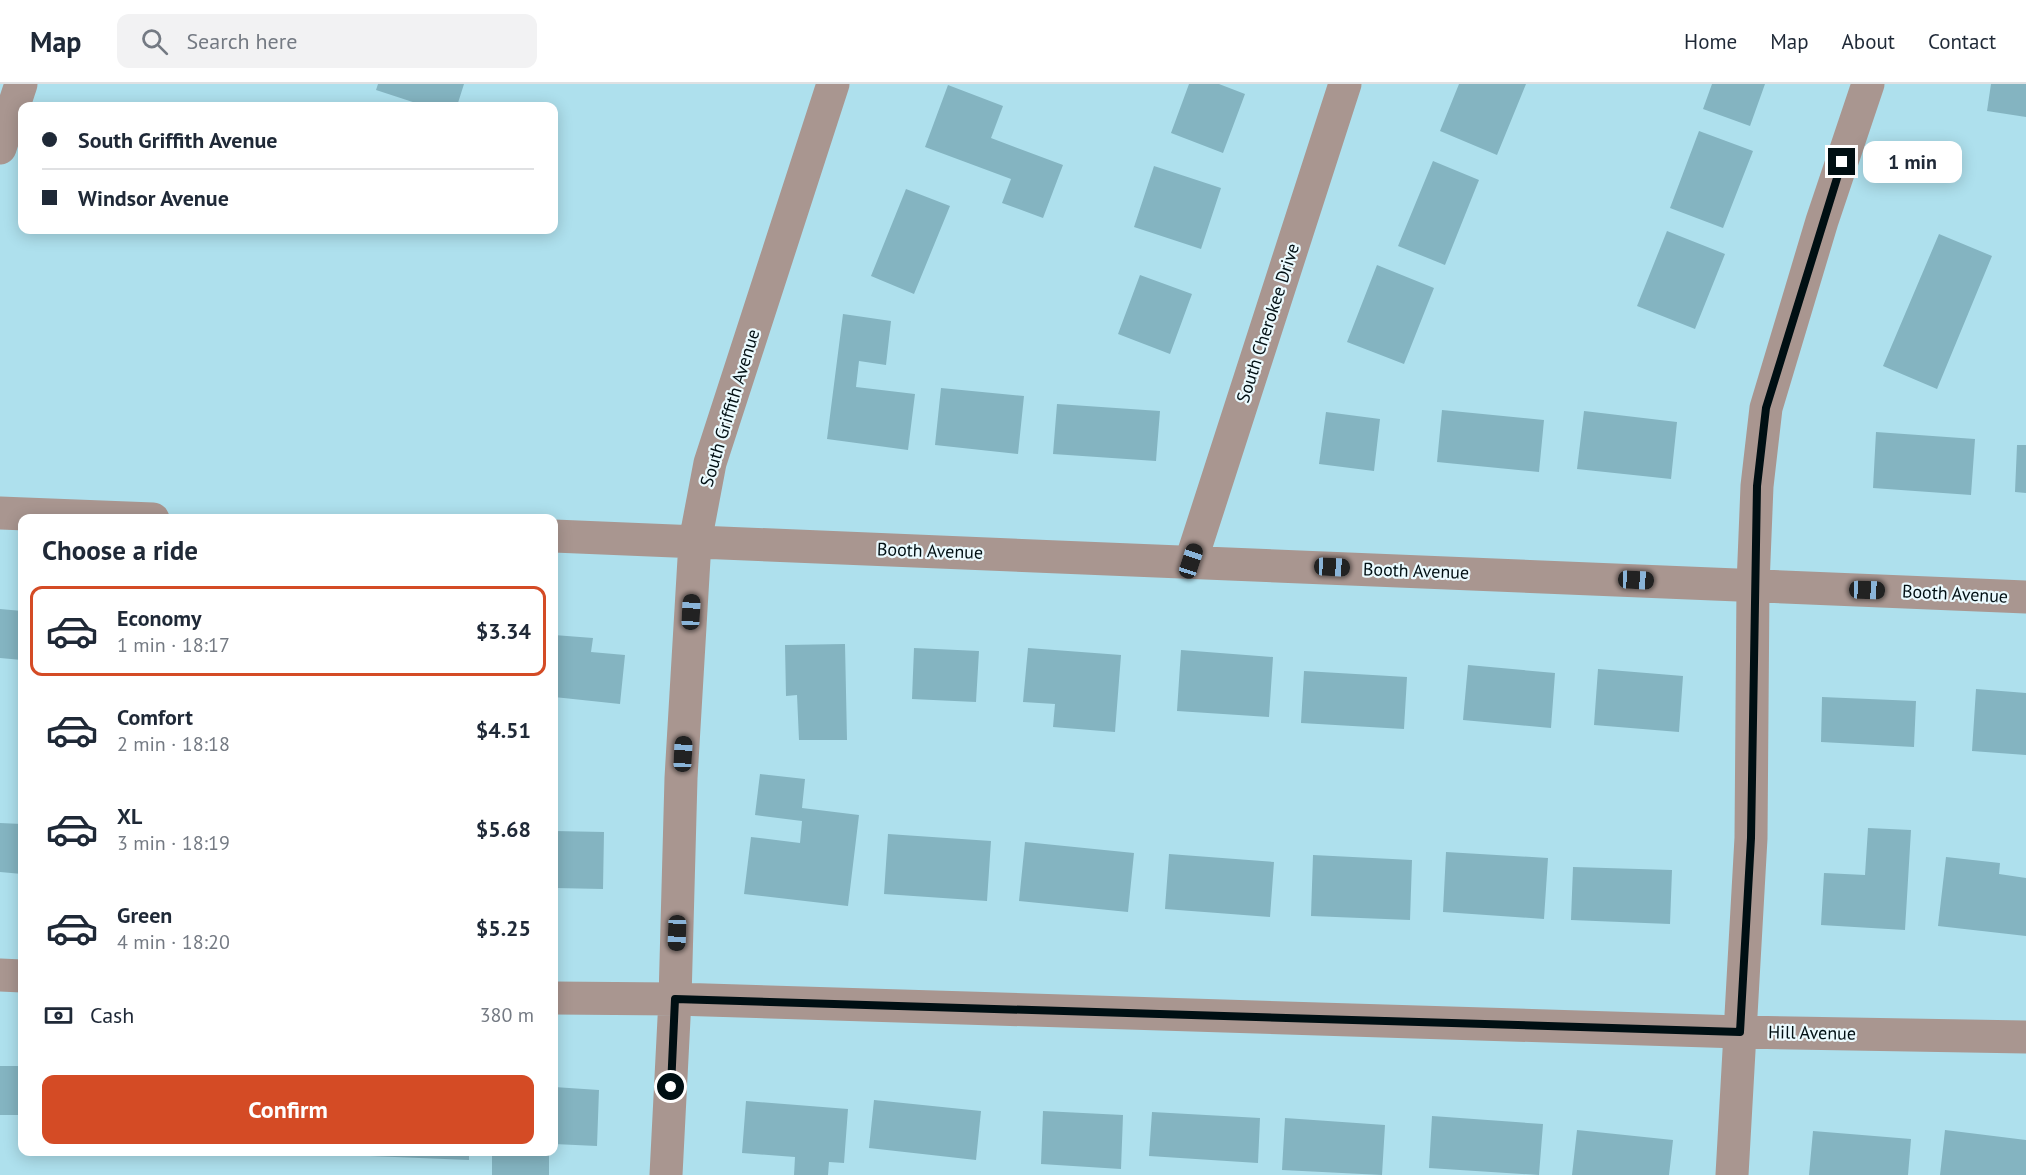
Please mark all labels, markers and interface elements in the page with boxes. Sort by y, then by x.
search box [117,14,537,68]
text: Map [30,23,81,60]
icon: search [138,25,171,58]
text: Search here [186,27,297,55]
text: Home [1684,28,1737,55]
text: Map [1770,28,1809,55]
text: About [1842,28,1895,55]
text: Contact [1928,28,1996,55]
text: South Griffith Avenue [78,126,278,154]
callout: 1 min [1863,141,1962,183]
route end [1828,148,1855,175]
text: 1 min [1888,149,1937,175]
text: Windsor Avenue [78,184,229,212]
street label: South Cherokee Drive [1231,240,1304,406]
street label: South Griffith Avenue [695,326,764,489]
text: Choose a ride [42,533,198,567]
street label: Booth Avenue [877,537,983,564]
car [1177,541,1205,581]
car [1314,557,1350,577]
street label: Booth Avenue [1363,557,1469,584]
car [1618,570,1654,590]
street label: Booth Avenue [1901,579,2009,608]
car [1849,580,1885,600]
car [681,594,701,630]
icon: car [45,604,99,658]
text: Economy [117,604,201,632]
text: $3.34 [476,617,531,645]
text: 1 min · 18:17 [117,632,230,658]
icon: car [45,703,99,757]
text: Comfort [117,703,193,731]
text: $4.51 [476,716,531,744]
text: 2 min · 18:18 [117,731,230,757]
car [673,736,693,772]
icon: car [45,802,99,856]
text: XL [117,802,142,830]
text: $5.68 [476,815,531,843]
text: 3 min · 18:19 [117,830,230,856]
icon: car [45,901,99,955]
text: Green [117,901,172,929]
text: $5.25 [476,914,531,942]
car [667,915,687,951]
text: 4 min · 18:20 [117,929,230,955]
icon: cash [42,999,75,1032]
text: Cash [90,1001,134,1029]
text: 380 m [480,1002,534,1028]
street label: Hill Avenue [1768,1020,1856,1045]
route start [657,1073,684,1100]
button: Confirm [42,1075,534,1144]

